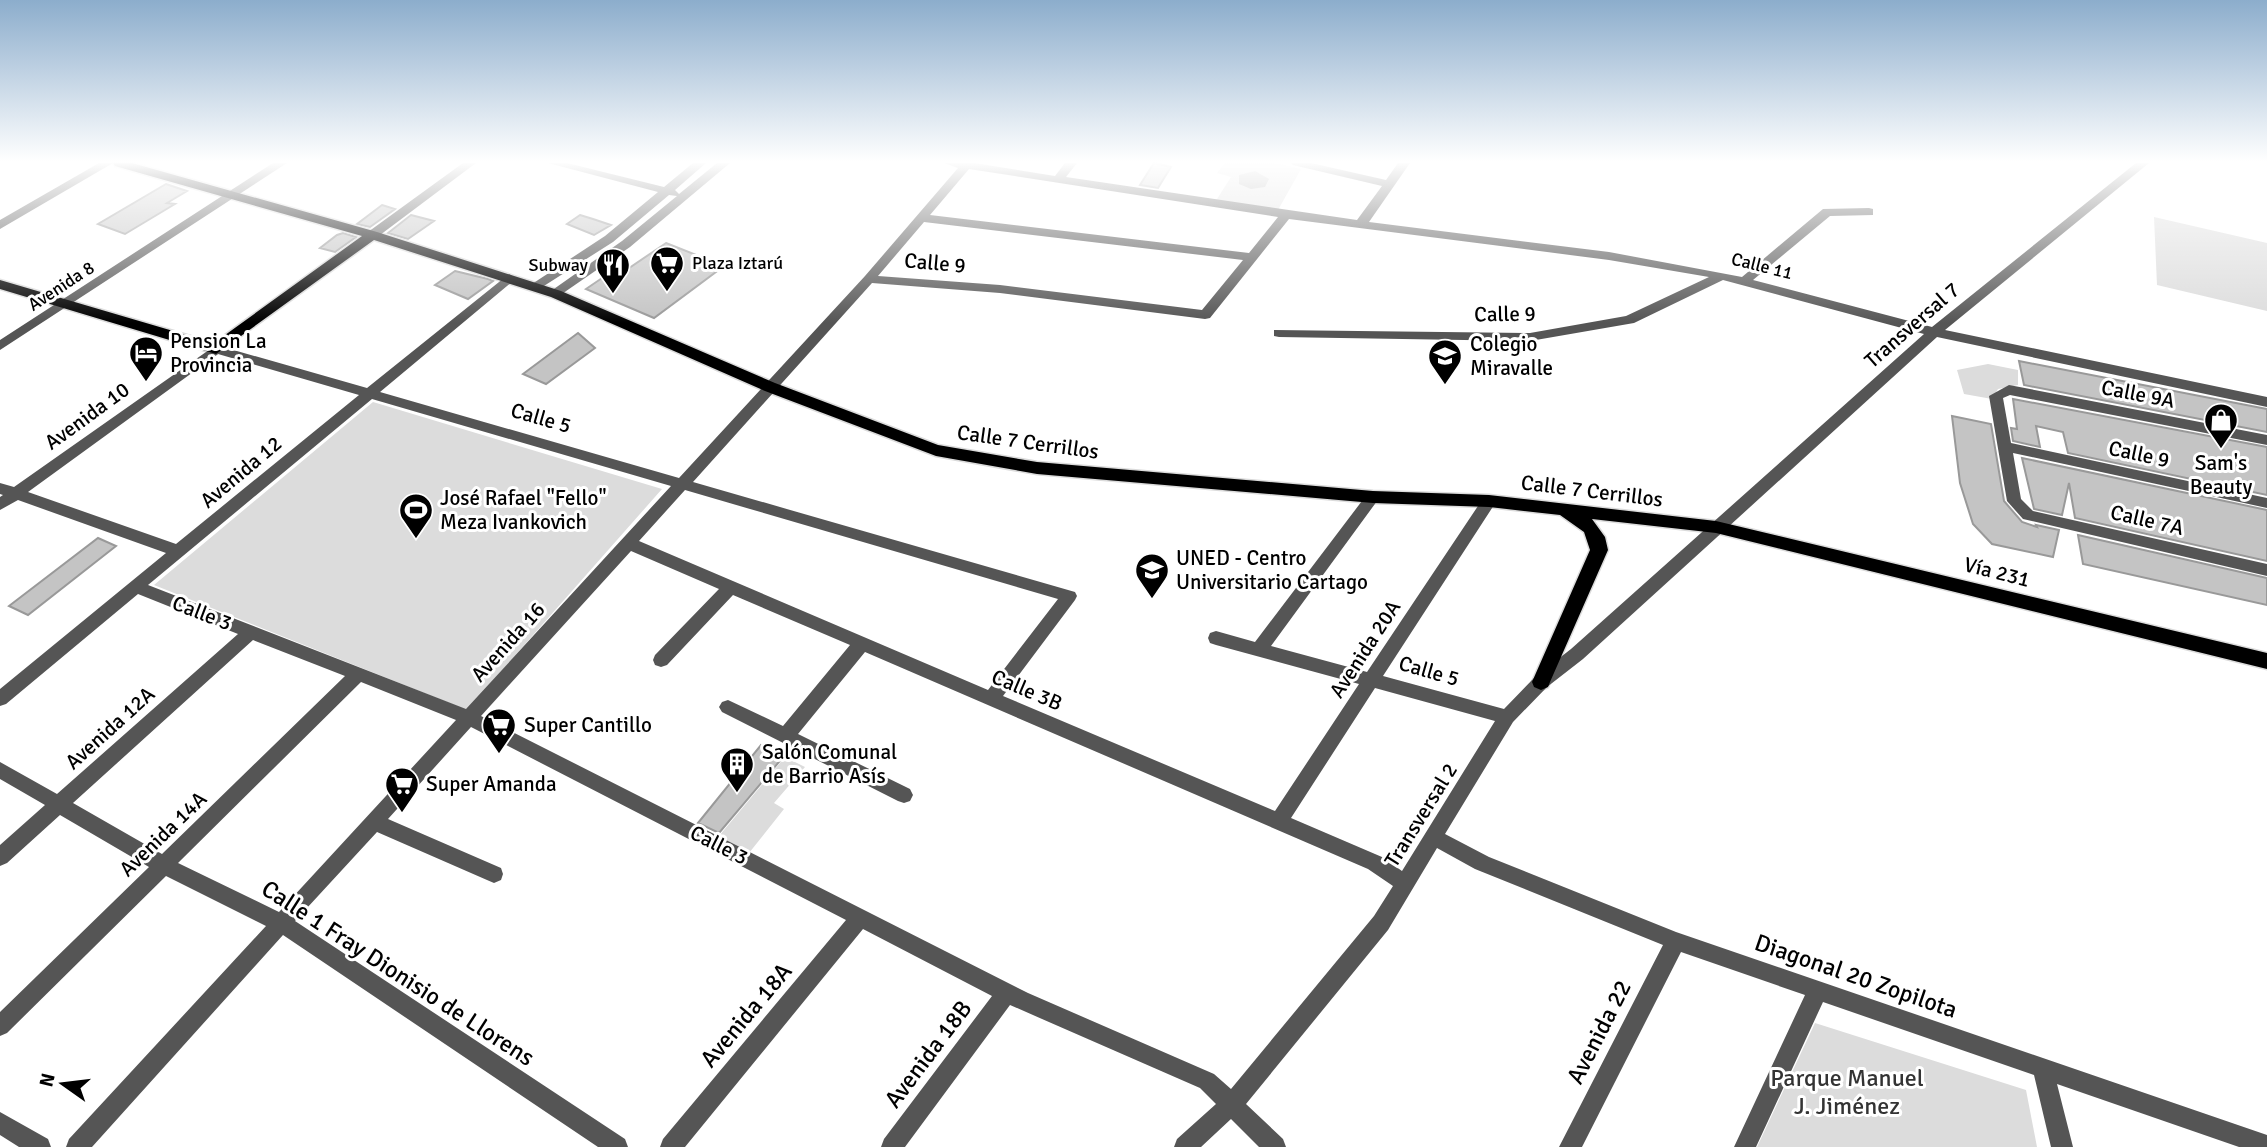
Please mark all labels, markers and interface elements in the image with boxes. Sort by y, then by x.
supermarket icon: Plaza Iztarú [648,244,686,293]
restaurant icon: Subway [594,246,632,295]
street label: Calle 9 [903,247,967,279]
street label: Calle 11 [1729,248,1795,284]
place label: Plaza Iztarú [692,252,783,274]
place label: Subway [529,254,589,276]
street label: Avenida 8 [24,256,98,316]
street label: Transversal 7 [1859,277,1965,373]
street label: Calle 9 [1474,300,1536,328]
place label: Pension La Provincia [170,328,267,378]
place label: Colegio Miravalle [1470,331,1553,381]
hotel icon: Pension La Provincia [127,334,165,383]
school or university icon: Colegio Miravalle [1426,337,1464,386]
street label: Calle 9A [2099,374,2177,414]
street label: Avenida 10 [40,377,134,455]
street label: Calle 5 [508,397,574,439]
shop icon: Sam's Beauty [2202,401,2240,450]
street label: Calle 7 Cerrillos [956,419,1100,465]
street label: Avenida 12 [195,430,287,514]
street label: Calle 9 [2106,435,2172,473]
place label: Sam's Beauty [2190,450,2252,500]
street label: Calle 7 Cerrillos [1520,469,1664,513]
place label: José Rafael "Fello" Meza Ivankovich [440,485,606,535]
sports icon: José Rafael "Fello" Meza Ivankovich [397,491,435,540]
street label: Calle 7A [2108,499,2186,541]
place label: UNED - Centro Universitario Cartago [1176,545,1368,595]
school or university icon: UNED - Centro Universitario Cartago [1133,551,1171,600]
street label: Vía 231 [1961,551,2033,593]
street label: Calle 3 [169,590,235,636]
street label: Avenida 20A [1324,595,1406,703]
street label: Avenida 16 [465,597,551,687]
street label: Calle 5 [1396,650,1462,692]
street label: Calle 3B [988,664,1066,716]
street label: Avenida 12A [60,681,160,775]
supermarket icon: Super Cantillo [480,706,518,755]
place label: Super Cantillo [524,712,652,738]
place label: Salón Comunal de Barrio Asís [762,739,897,789]
building icon: Salón Comunal de Barrio Asís [718,745,756,794]
street label: Transversal 2 [1379,758,1463,872]
supermarket icon: Super Amanda [383,765,421,814]
place label: Super Amanda [426,771,557,797]
street label: Avenida 14A [114,786,212,882]
street label: Calle 3 [686,819,752,871]
street label: Calle 1 Fray Dionisio de Llorens [256,874,540,1072]
street label: Diagonal 20 Zopilota [1751,927,1961,1025]
street label: Avenida 18A [694,956,799,1073]
street label: Avenida 22 [1560,975,1638,1089]
street label: Avenida 18B [878,994,978,1114]
north arrow [28,1049,98,1119]
park label: Parque Manuel J. Jiménez [1770,1063,1924,1121]
text: N [34,1071,61,1089]

